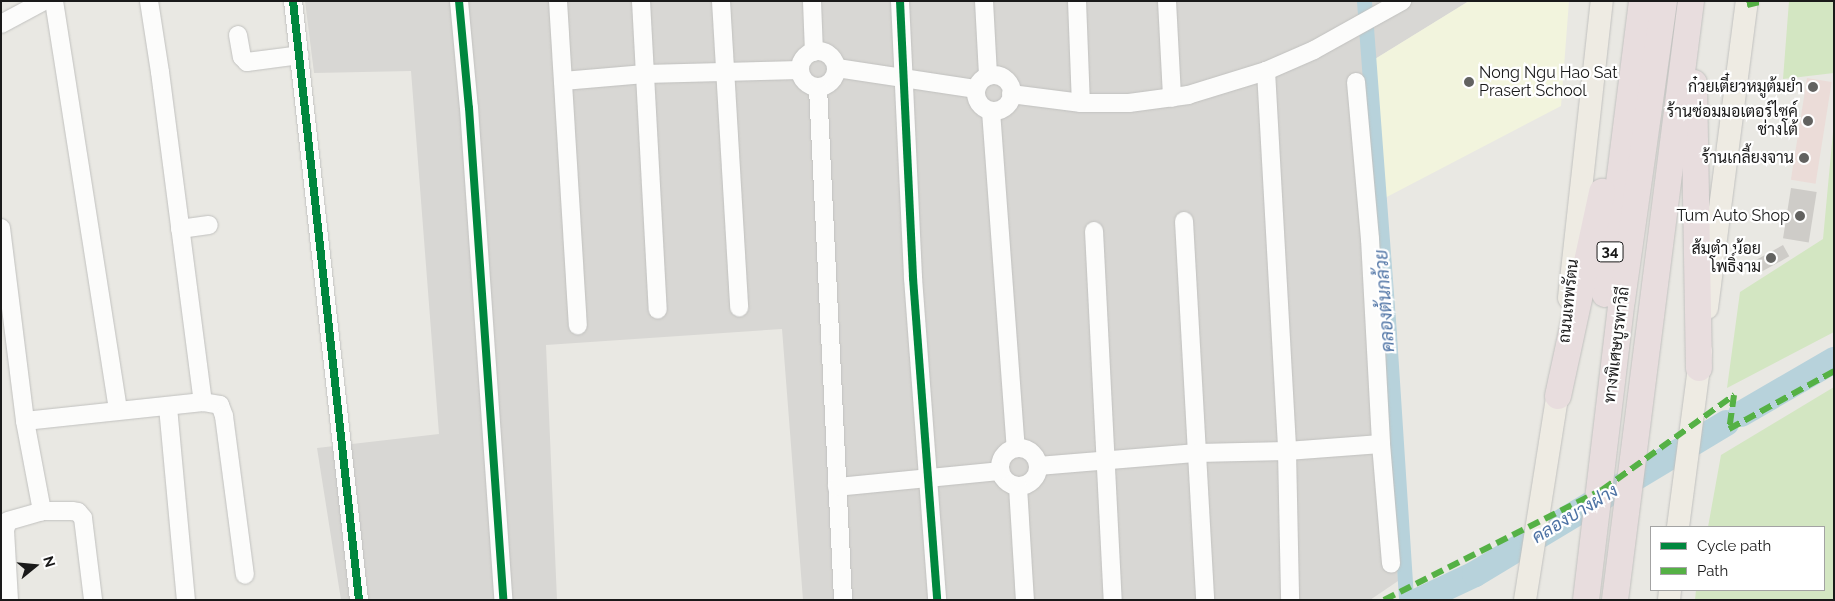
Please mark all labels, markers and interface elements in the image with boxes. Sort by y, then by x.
place label: Nong Ngu Hao Sat Prasert School [1479,63,1618,101]
marker: Nong Ngu Hao Sat Prasert School [1463,76,1475,88]
place label: ก๋วยเตี๋ยวหมูต้มยำ [1688,77,1803,97]
marker: ก๋วยเตี๋ยวหมูต้มยำ [1807,81,1819,93]
place label: ร้านซ่อมมอเตอร์ไซค์ ช่างโต้ [1666,102,1798,140]
marker: ร้านซ่อมมอเตอร์ไซค์ ช่างโต้ [1802,115,1814,127]
place label: ร้านเกลี้ยงจาน [1702,148,1794,168]
marker: ร้านเกลี้ยงจาน [1798,152,1810,164]
place label: Tum Auto Shop [1676,206,1790,226]
marker: Tum Auto Shop [1794,210,1806,222]
place label: ส้มตำ น้อย โพธิ์งาม [1692,239,1761,277]
road number: 34 [1596,240,1624,264]
water label: คลองต้นกล้วย [1371,249,1399,353]
marker: ส้มตำ น้อย โพธิ์งาม [1765,252,1777,264]
street label: ถนนเทพรัตน [1555,258,1583,344]
street label: ทางพิเศษบูรพาวิถี [1600,286,1634,404]
water label: คลองบางฝาง [1528,480,1622,548]
legend [1650,526,1825,591]
text: Cycle path [1697,537,1771,555]
north arrow [10,541,60,591]
text: N [40,554,59,569]
text: Path [1697,562,1728,580]

